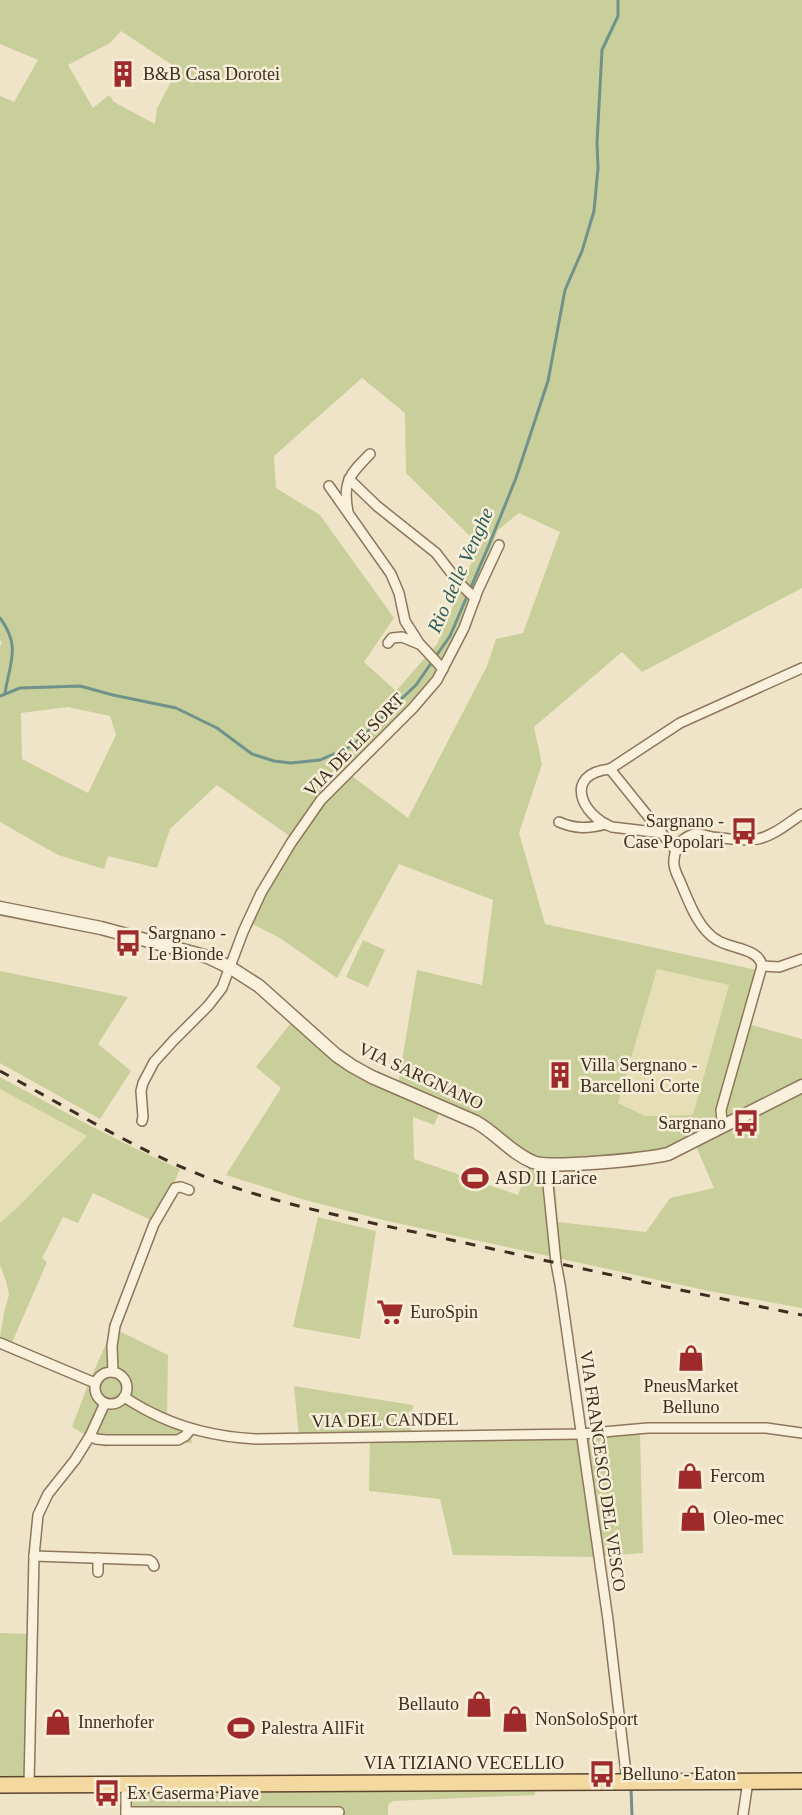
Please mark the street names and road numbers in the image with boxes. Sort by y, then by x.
street label: VIA DE LE SORT [300,689,408,801]
street label: VIA SARGNANO [355,1038,487,1114]
street label: VIA FRANCESCO DEL VESCO [576,1349,630,1593]
street label: VIA DEL CANDEL [311,1409,459,1431]
street label: VIA TIZIANO VECELLIO [364,1753,564,1773]

